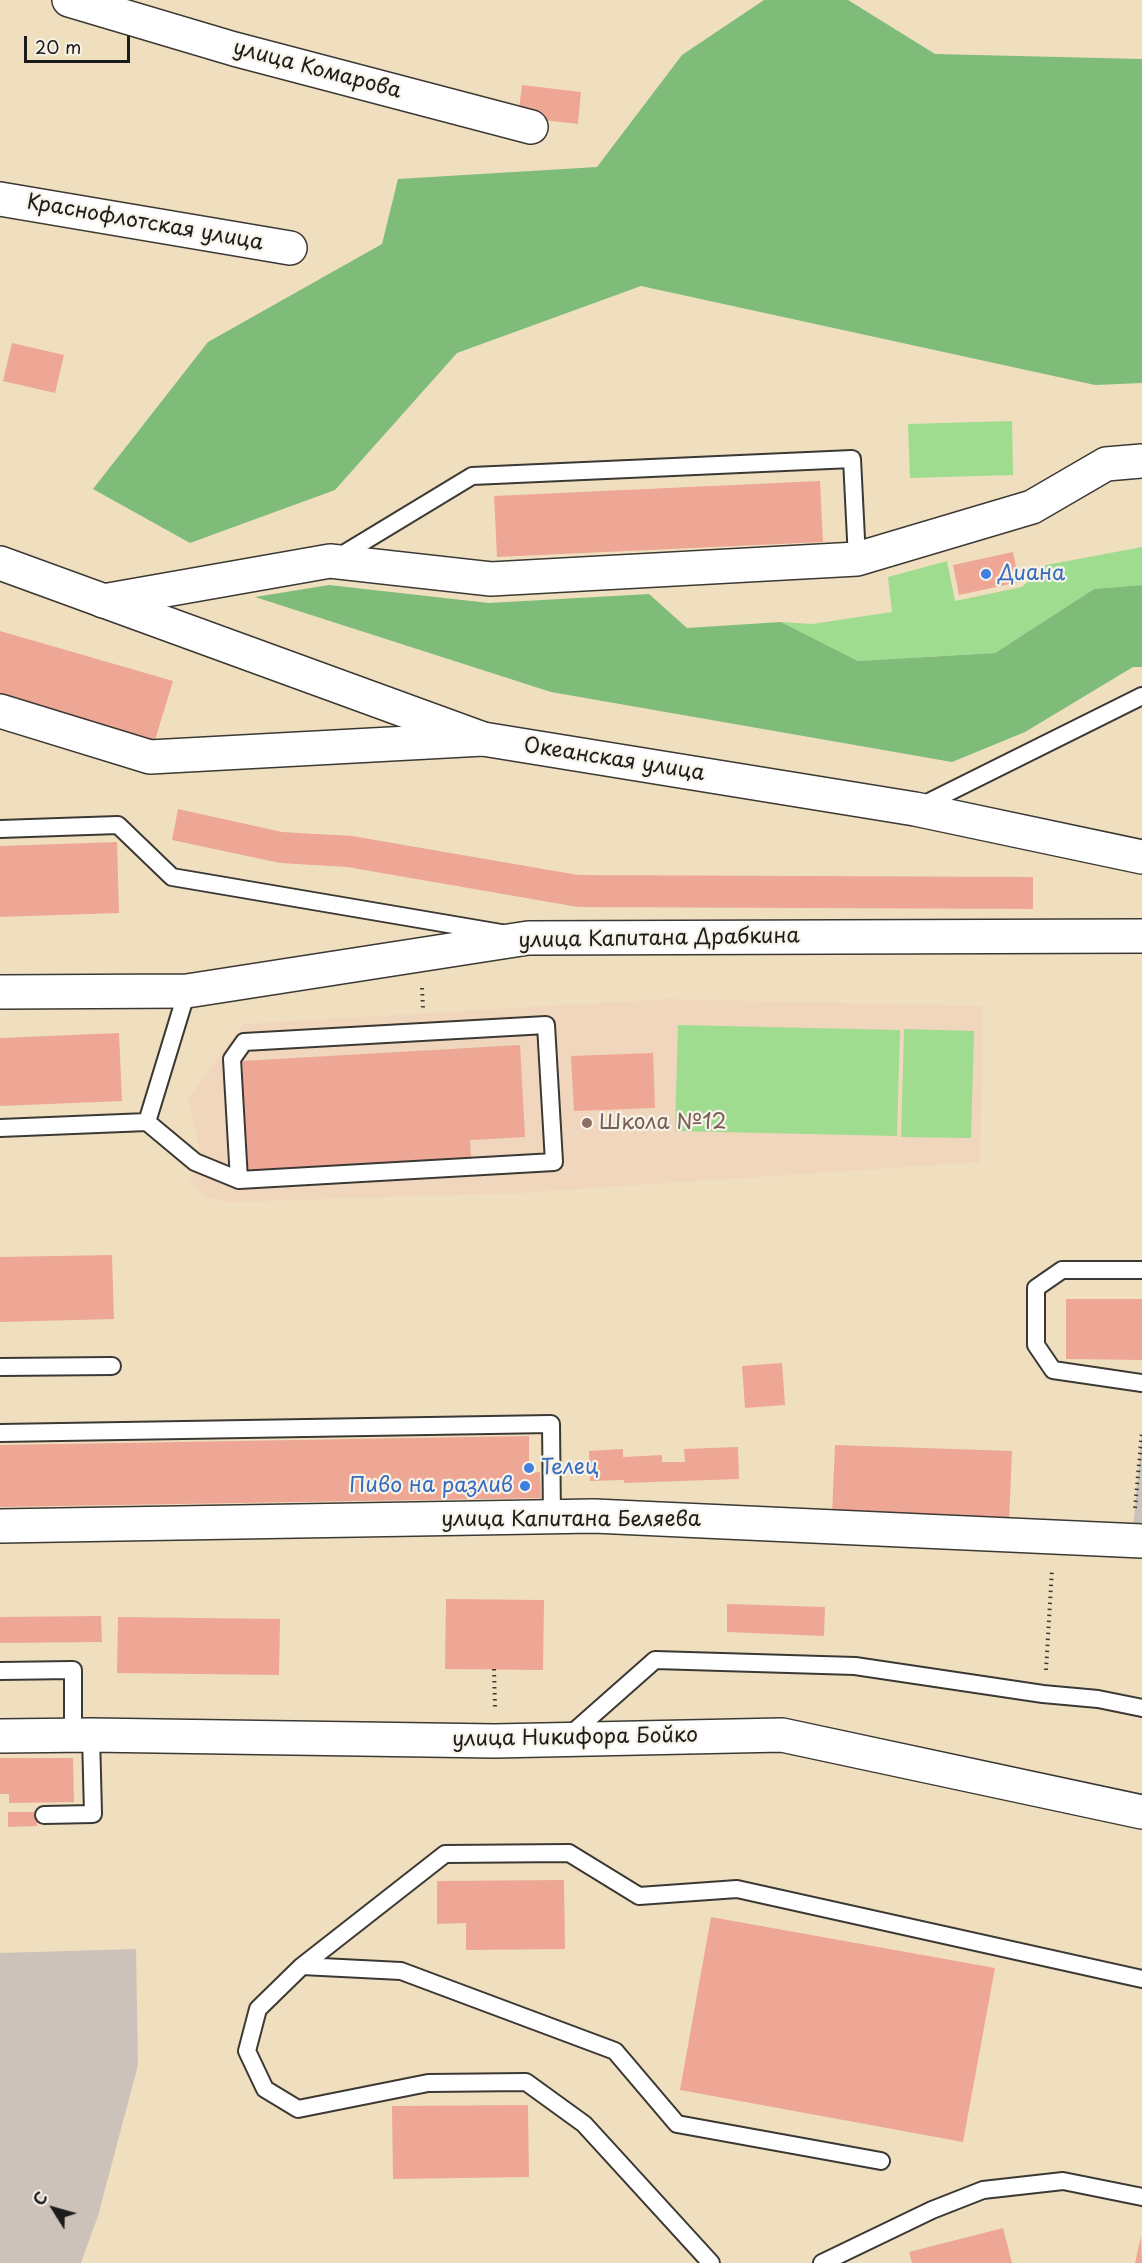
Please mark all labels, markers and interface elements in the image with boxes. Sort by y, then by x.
scale bar [27,24,134,62]
text: 20 m [35,33,81,60]
street label: улица Комарова [230,35,404,105]
street label: Краснофлотская улица [25,190,265,256]
place label: Диана [998,561,1065,587]
marker: Диана [979,567,993,581]
street label: Океанская улица [522,733,706,787]
street label: улица Капитана Драбкина [518,924,800,954]
place label: Школа №12 [599,1110,727,1136]
marker: Школа №12 [580,1116,594,1130]
place label: Телец [541,1455,599,1481]
marker: Телец [522,1461,536,1475]
place label: Пиво на разлив [349,1473,513,1499]
marker: Пиво на разлив [518,1479,532,1493]
street label: улица Капитана Беляева [441,1507,701,1533]
street label: улица Никифора Бойко [452,1723,698,1753]
north arrow [24,2179,84,2239]
text: С [26,2186,53,2210]

